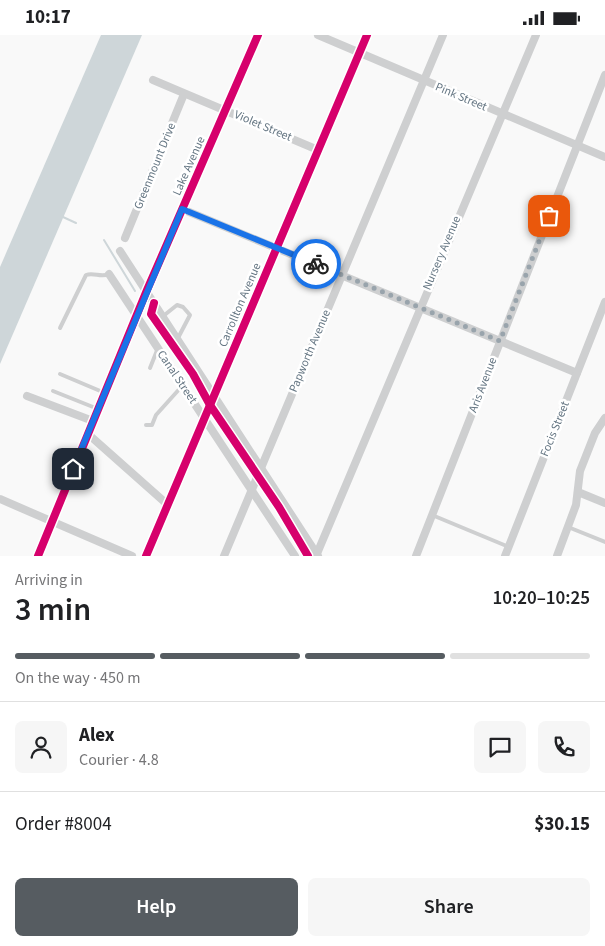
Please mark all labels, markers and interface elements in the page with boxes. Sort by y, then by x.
text: 10:17 [25,4,71,31]
street label: Pink Street [432,78,490,116]
street label: Violet Street [232,106,294,146]
street label: Greenmount Drive [130,120,180,212]
street label: Lake Avenue [168,134,210,198]
pin [528,195,570,237]
icon: bag [535,202,563,230]
street label: Nursery Avenue [419,213,465,293]
courier [291,239,341,289]
icon: bike [302,250,330,278]
street label: Carrollton Avenue [215,260,265,350]
street label: Papworth Avenue [285,307,335,395]
street label: Canal Street [153,347,201,407]
street label: Aris Avenue [465,355,501,415]
street label: Focis Street [536,399,574,459]
pin [52,448,94,490]
icon: home [59,455,87,483]
text: Arriving in [15,569,83,591]
text: 10:20–10:25 [492,585,590,612]
text: 3 min [15,587,91,633]
text: On the way · 450 m [15,667,140,689]
button: person [15,721,67,773]
button: chat [474,721,526,773]
button: phone [538,721,590,773]
text: Alex [79,722,115,749]
text: Courier · 4.8 [79,749,159,771]
text: Order #8004 [15,811,112,838]
text: $30.15 [534,811,590,838]
button: Help [15,878,298,936]
button: Share [308,878,590,936]

